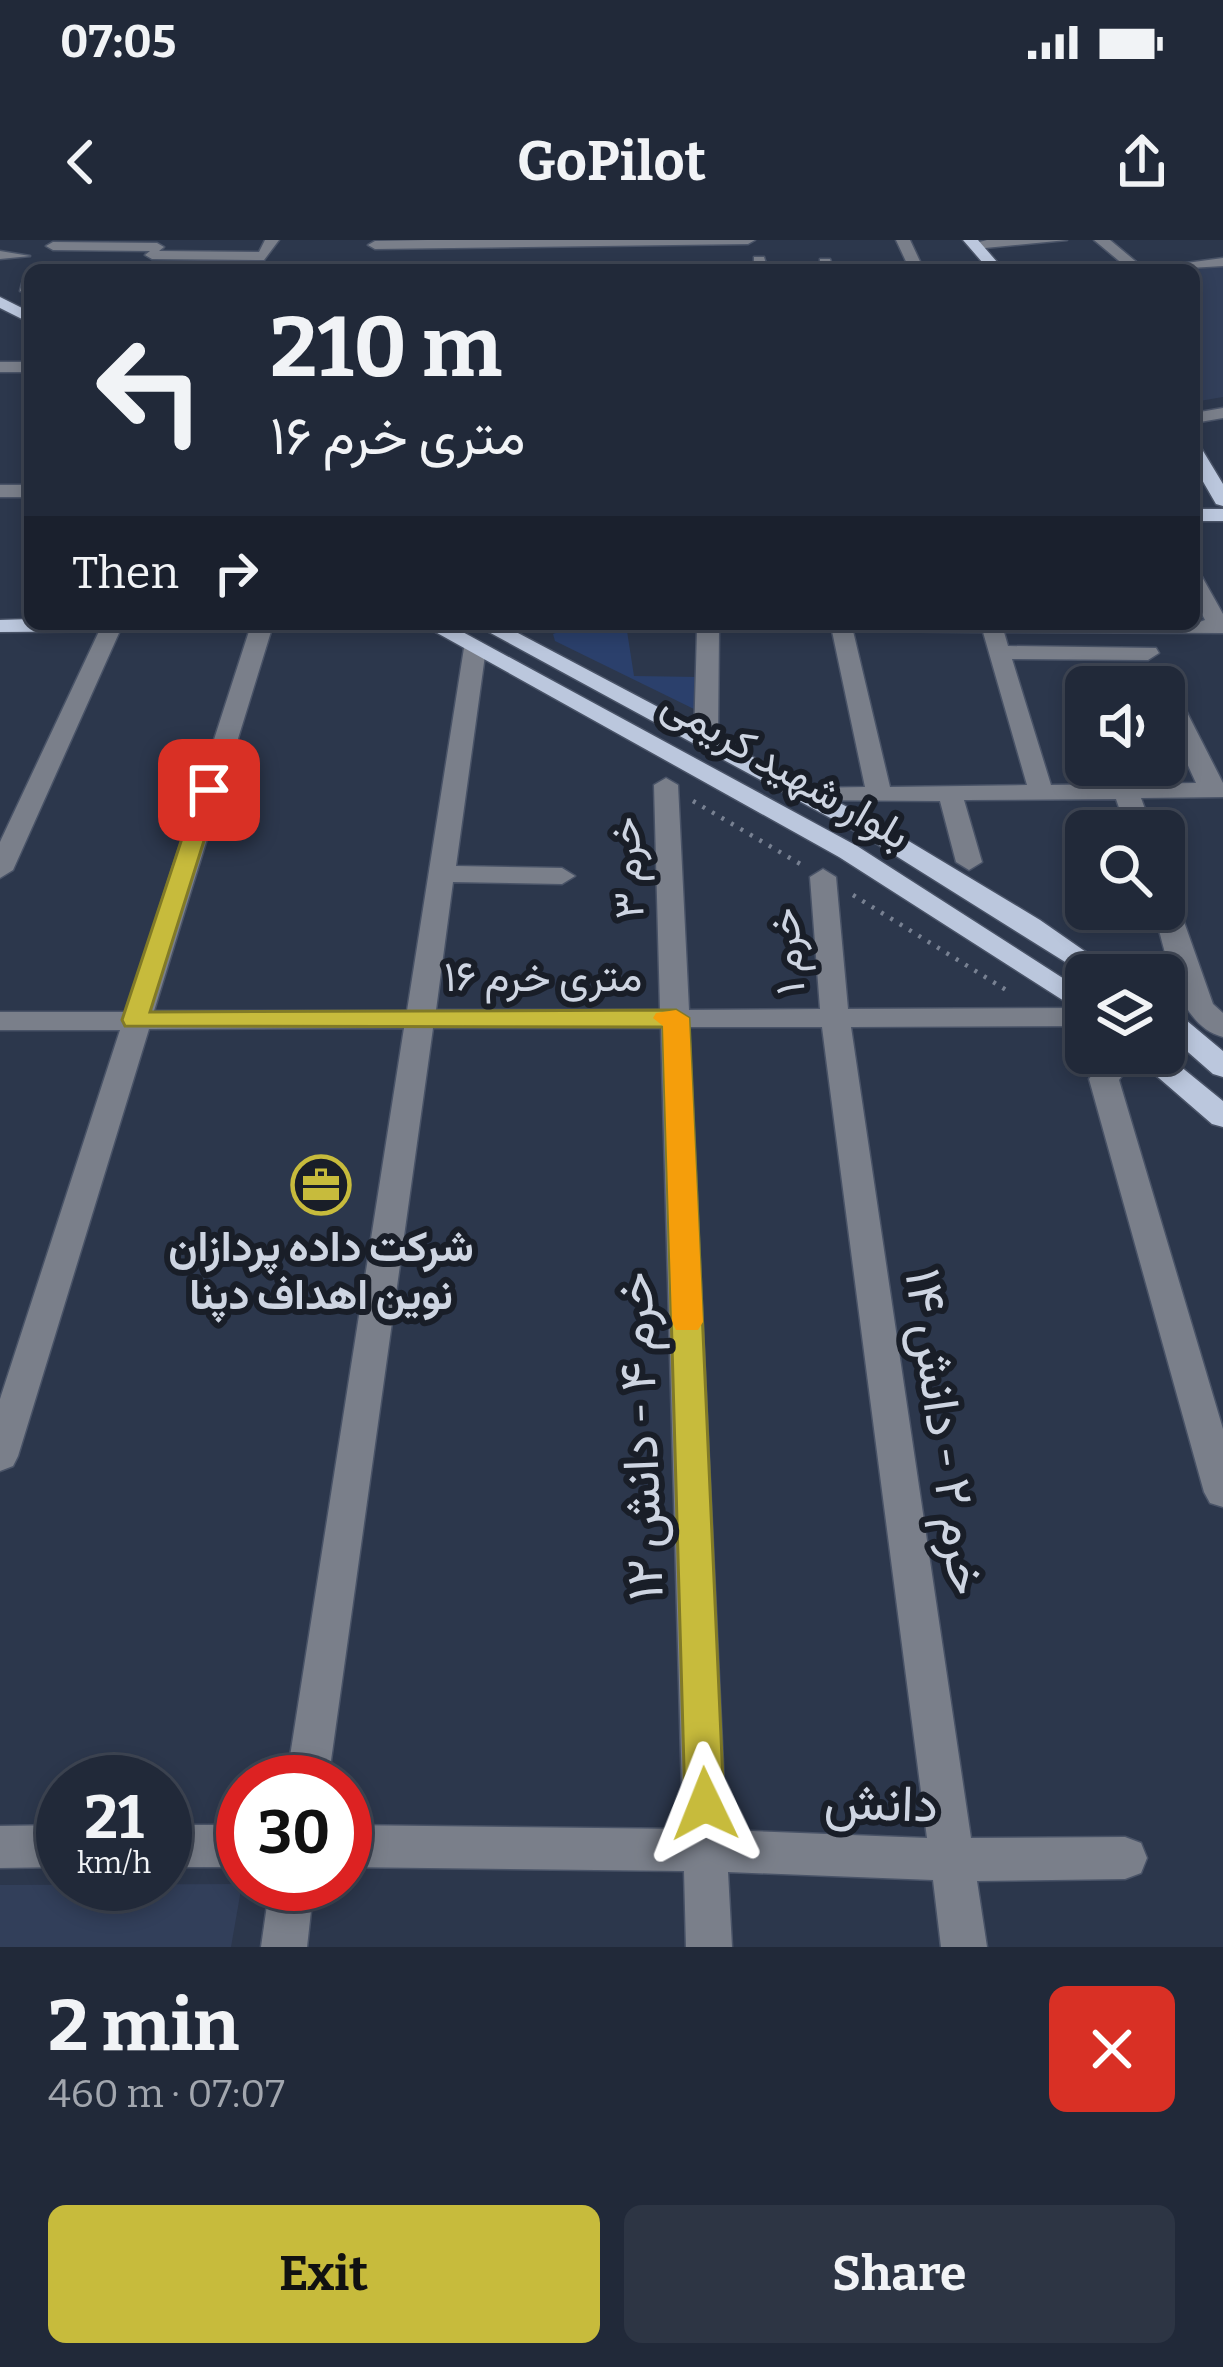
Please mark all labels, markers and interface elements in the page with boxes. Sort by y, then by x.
text: 07:05 [60,15,176,69]
icon: back [48,129,114,195]
icon: share [1109,129,1175,195]
text: GoPilot [517,130,706,194]
text: 210 m [270,297,502,398]
icon: left [72,312,228,468]
text: ۱۶ متری خرم [270,404,526,468]
icon: right [203,540,269,606]
text: Then [72,546,179,600]
map controls [1065,666,1185,1074]
button: sound [1065,666,1185,786]
street label: بلوار شهید کریمی [653,678,918,861]
pin [158,739,260,841]
icon: arrive [176,757,242,823]
button: search [1065,810,1185,930]
street label: خرم ۳ [599,816,657,920]
street label: خرم ۱ [758,906,818,996]
street label: ۱۶ متری خرم [444,952,642,1004]
button: layers [1065,954,1185,1074]
office icon: شرکت داده پردازان نوین اهداف دپنا [290,1154,352,1216]
place label: شرکت داده پردازان نوین اهداف دپنا [168,1222,474,1323]
street label: خرم ۲ - دانش ۱۴ [889,1265,999,1599]
street label: خرم ۴ - دانش ۱۲ [603,1271,679,1601]
position arrow [642,1741,768,1867]
speed limit sign: 30 [216,1755,372,1911]
street label: دانش [823,1770,939,1836]
text: 21 [84,1782,144,1854]
text: km/h [77,1845,151,1881]
text: 2 min [48,1983,239,2069]
button: close [1049,1986,1175,2112]
text: 460 m · 07:07 [48,2071,285,2117]
button: Exit [48,2205,600,2343]
button: Share [624,2205,1175,2343]

